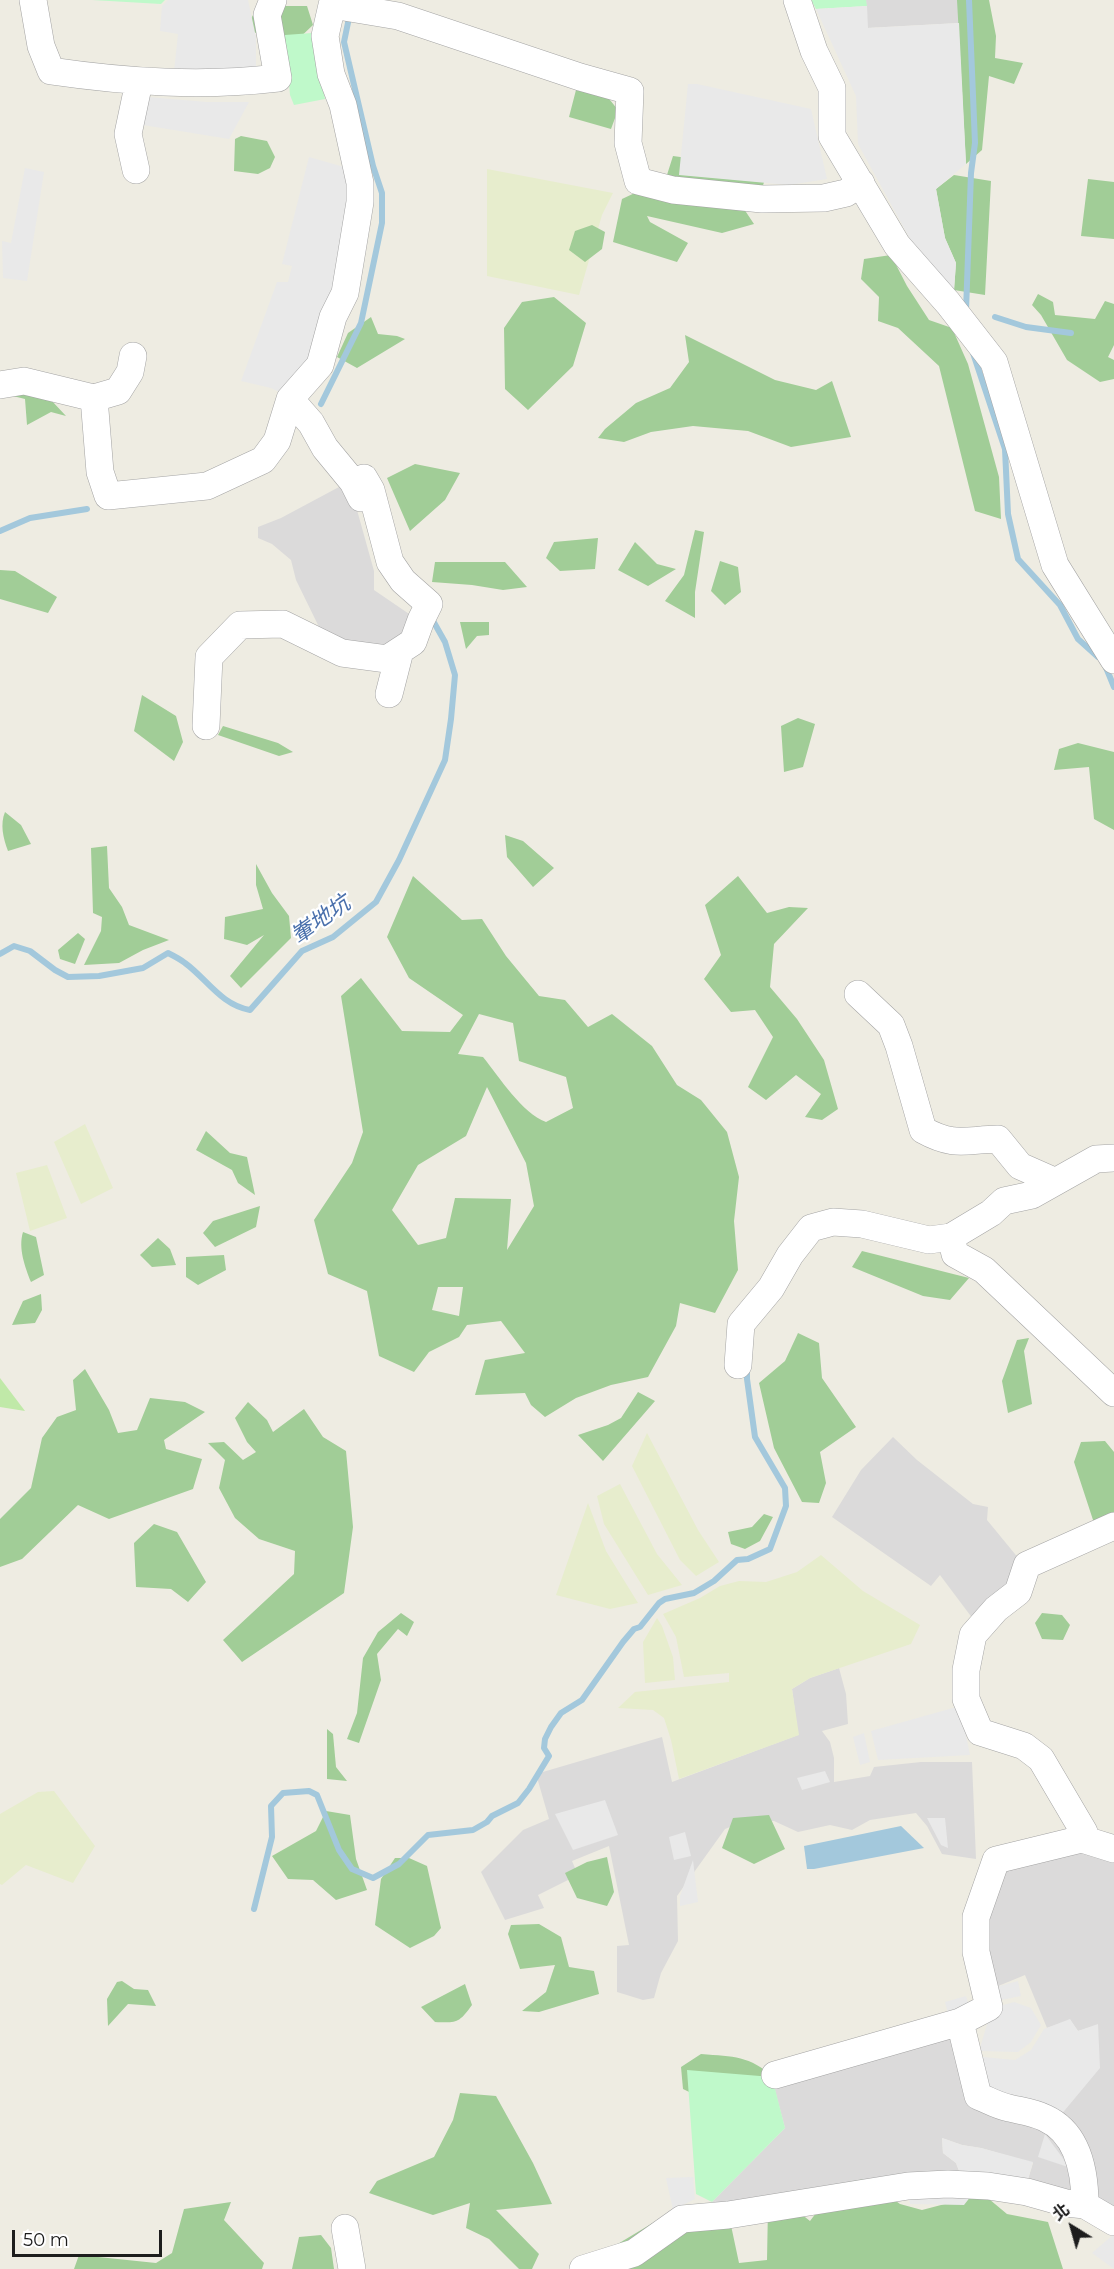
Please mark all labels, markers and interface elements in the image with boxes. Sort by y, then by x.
water label: 輋地坑 [286,890,356,950]
north arrow [1042,2197,1102,2257]
text: 北 [1049,2200,1073,2225]
scale bar [15,2218,165,2256]
text: 50 m [23,2229,69,2251]

